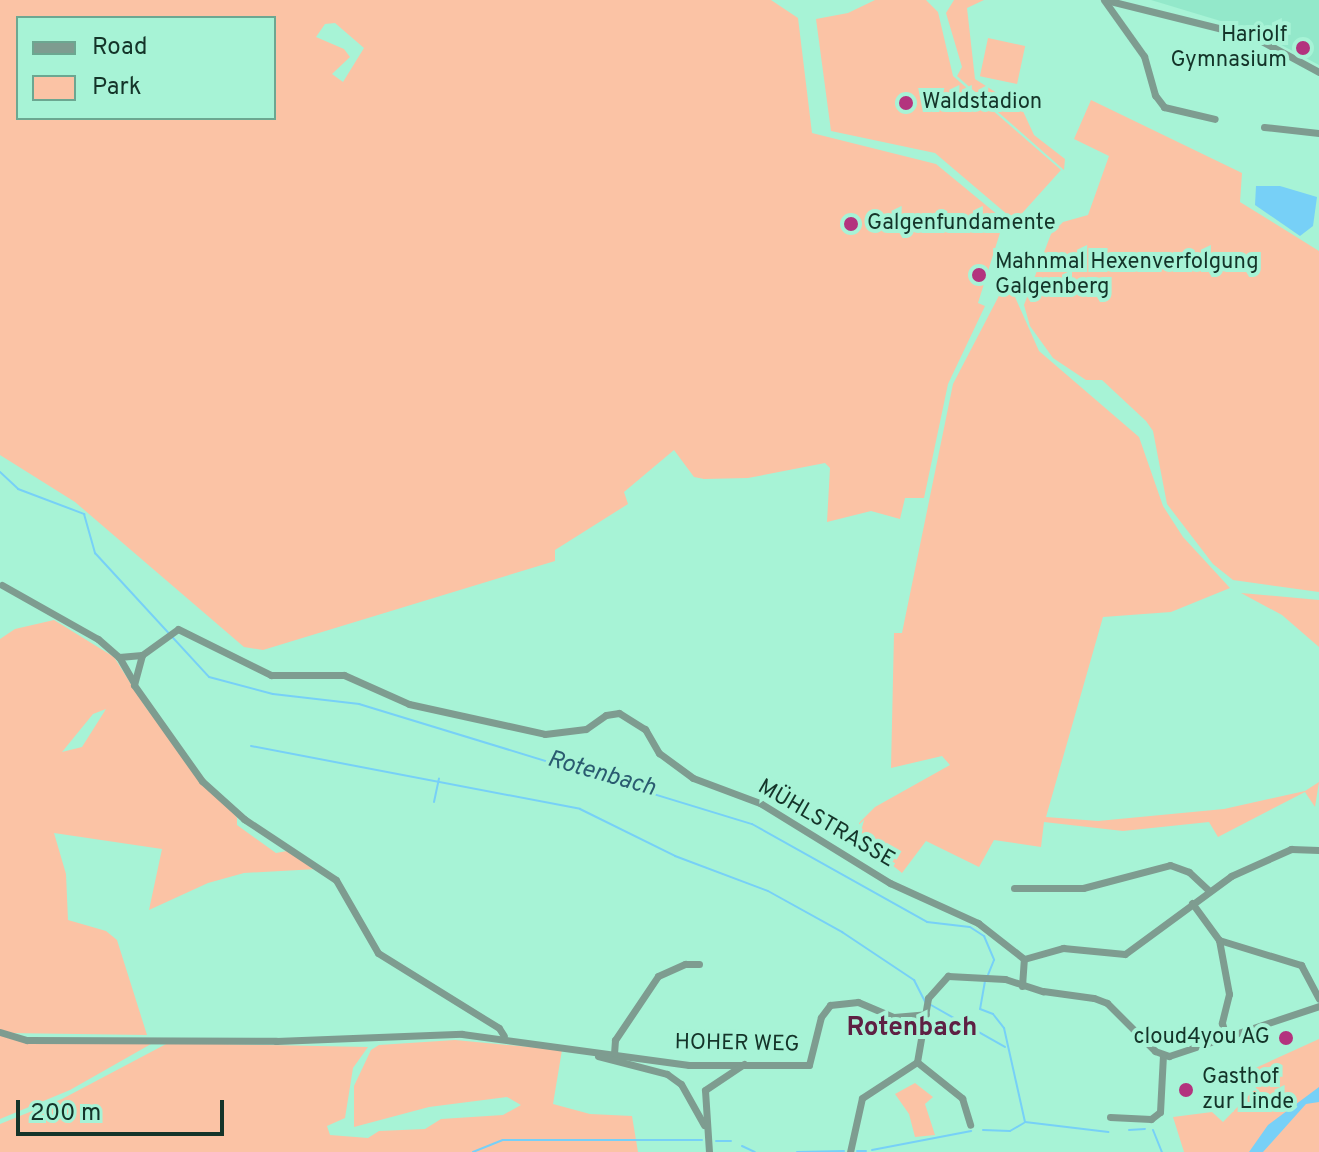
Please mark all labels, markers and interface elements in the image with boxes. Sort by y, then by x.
legend [16,16,276,120]
place label: Hariolf Gymnasium [1170,22,1287,74]
text: Road [92,33,148,63]
marker: Hariolf Gymnasium [1294,39,1312,57]
text: Park [92,73,142,103]
place label: Waldstadion [922,90,1042,116]
marker: Waldstadion [897,94,915,112]
place label: Galgenfundamente [867,211,1055,237]
marker: Galgenfundamente [842,215,860,233]
place label: Mahnmal Hexenverfolgung Galgenberg [995,249,1259,300]
marker: Mahnmal Hexenverfolgung Galgenberg [970,266,988,284]
water label: Rotenbach [544,746,658,804]
street label: MÜHLSTRASSE [753,774,899,874]
district label: Rotenbach [847,1013,977,1045]
place label: cloud4you AG [1133,1025,1270,1051]
marker: cloud4you AG [1277,1029,1295,1047]
street label: HOHER WEG [674,1030,800,1058]
place label: Gasthof zur Linde [1202,1064,1294,1116]
marker: Gasthof zur Linde [1177,1081,1195,1099]
scale bar [20,1084,228,1134]
text: 200 m [30,1099,101,1129]

